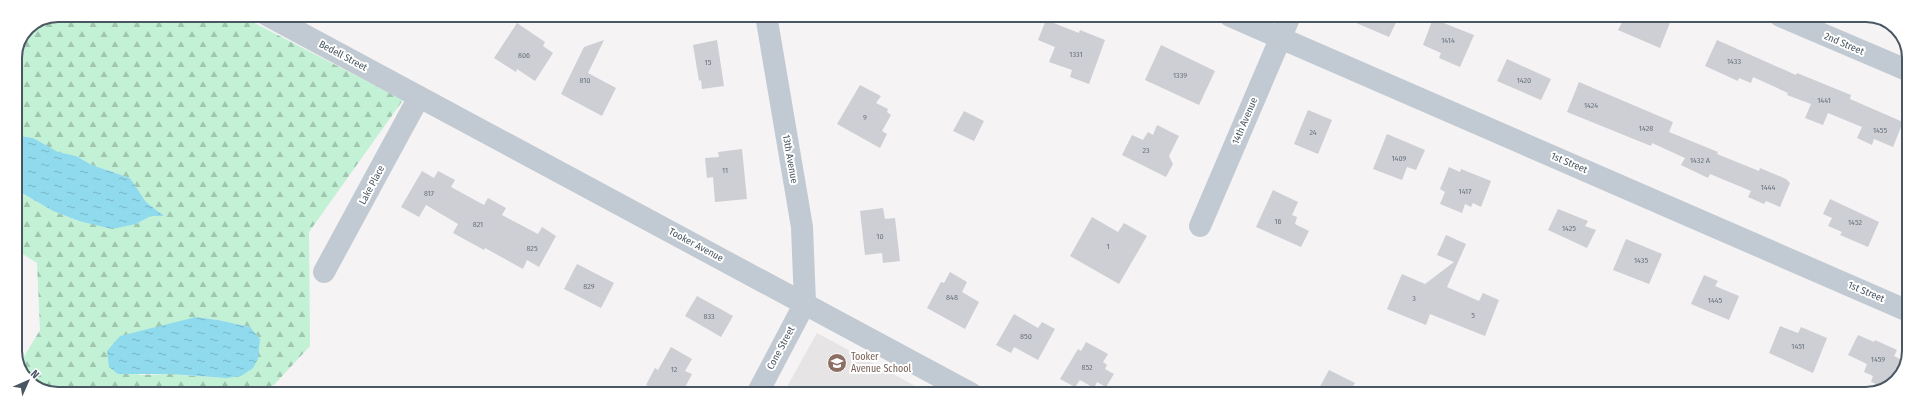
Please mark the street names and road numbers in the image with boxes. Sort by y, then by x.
street label: 2nd Street [1822,30,1866,58]
street label: Bedell Street [317,38,370,74]
street label: 14th Avenue [1230,96,1260,146]
street label: 13th Avenue [780,134,800,184]
street label: 1st Street [1549,150,1590,176]
street label: Lake Place [357,163,387,207]
street label: Tooker Avenue [667,226,725,264]
street label: 1st Street [1846,279,1887,305]
street label: Cone Street [765,324,798,372]

